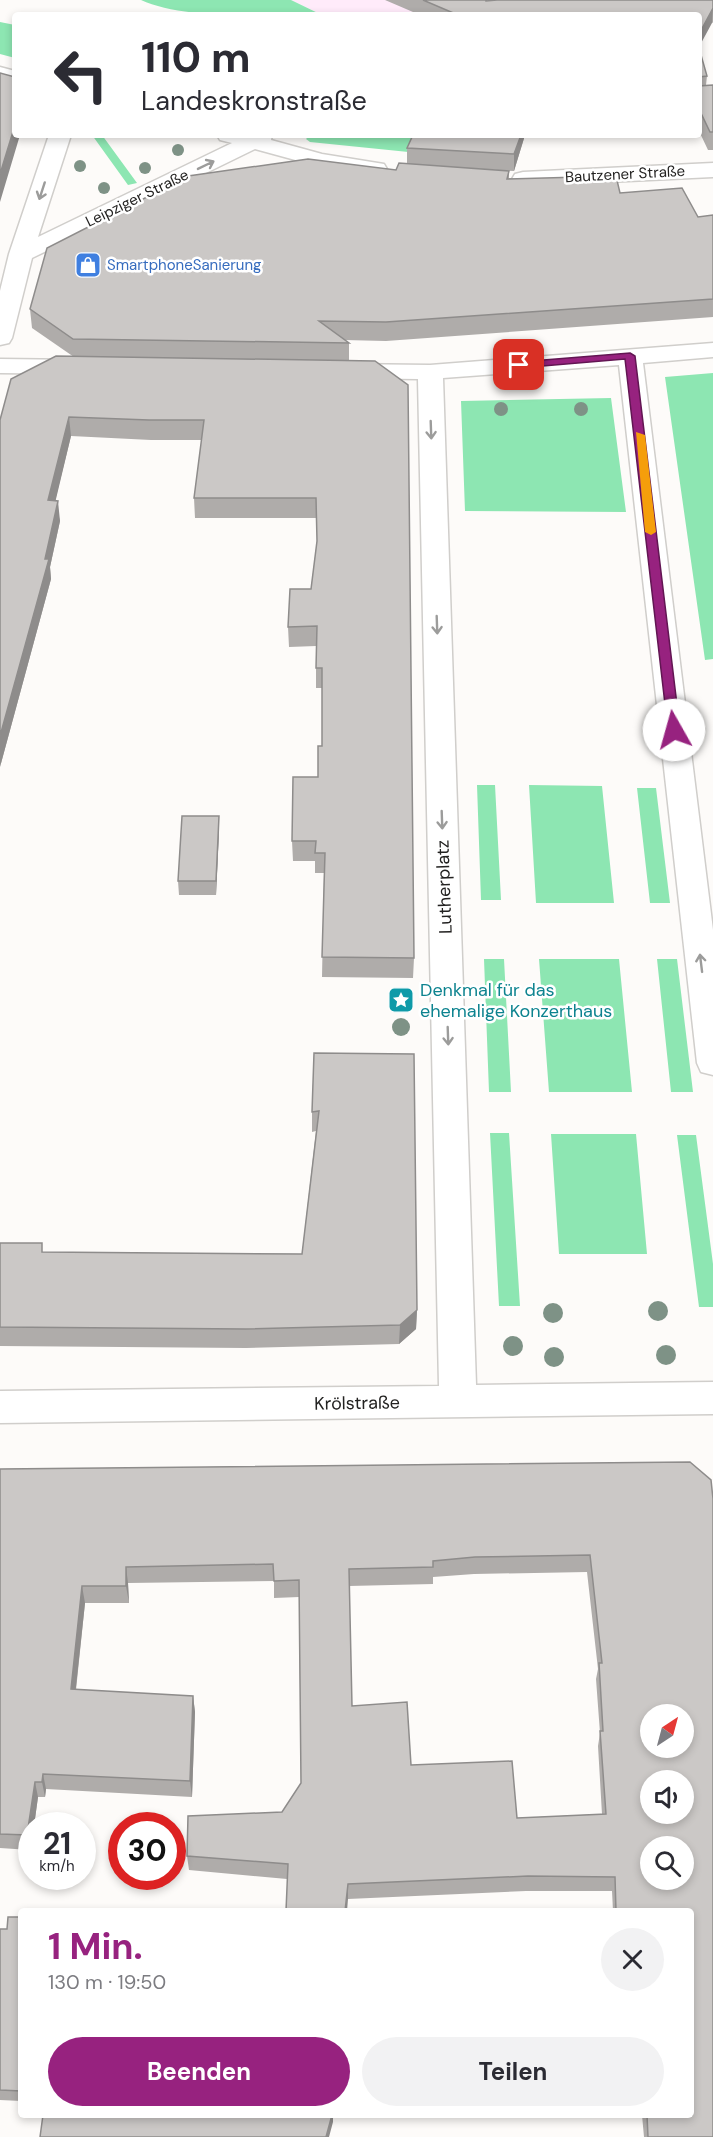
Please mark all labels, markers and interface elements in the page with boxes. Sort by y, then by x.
text: 110 m [141,30,251,85]
icon: left [42,36,120,114]
text: Landeskronstraße [141,83,367,118]
one-way arrow [197,158,215,170]
street label: Bautzener Straße [564,161,686,187]
street label: Leipziger Straße [82,164,192,232]
one-way arrow [36,181,47,200]
shop icon: SmartphoneSanierung [73,250,103,280]
place label: SmartphoneSanierung [107,255,261,275]
pin [493,339,544,390]
icon: arrive [502,348,535,381]
one-way arrow [426,420,437,440]
one-way arrow [431,615,442,635]
position arrow [642,698,706,762]
one-way arrow [436,810,448,830]
street label: Lutherplatz [430,840,458,934]
one-way arrow [696,954,707,973]
place label: Denkmal für das ehemalige Konzerthaus [420,978,612,1023]
place icon: Denkmal für das ehemalige Konzerthaus [386,985,416,1015]
one-way arrow [442,1026,454,1046]
street label: Krölstraße [314,1390,400,1416]
north arrow [640,1704,694,1758]
map controls [640,1704,694,1890]
button: sound [640,1770,694,1824]
speed limit sign: 30 [108,1812,186,1890]
text: 21 [43,1824,71,1863]
button: search [640,1836,694,1890]
text: km/h [39,1856,75,1876]
text: 1 Min. [48,1923,143,1970]
button: close [601,1928,664,1991]
text: 130 m · 19:50 [48,1969,166,1995]
button: Beenden [48,2037,350,2106]
button: Teilen [362,2037,664,2106]

